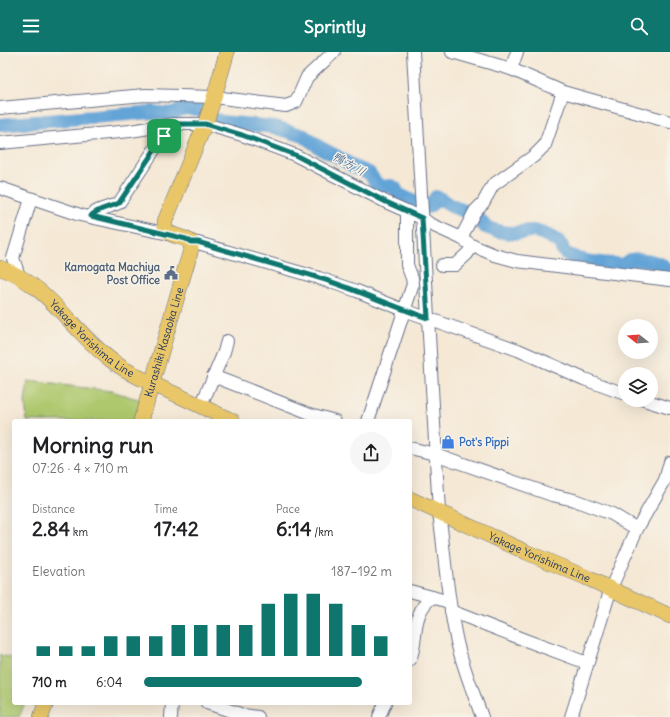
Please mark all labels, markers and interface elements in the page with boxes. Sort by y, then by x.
icon: menu [20,15,42,37]
text: Sprintly [304,15,366,38]
icon: search [628,15,650,37]
pin [147,119,181,153]
icon: arrive [153,125,175,147]
water label: 鴨方川 [330,148,369,179]
place label: Kamogata Machiya Post Office [64,260,161,287]
public building icon: Kamogata Machiya Post Office [163,265,179,281]
street label: Kurashiki Kasaoka Line [141,286,187,399]
street label: Yakage Yorishima Line [47,297,137,380]
north arrow [618,319,658,359]
map controls [618,319,658,407]
button: layers [618,367,658,407]
text: Morning run [32,431,154,459]
button: share [350,432,392,474]
shop icon: Pot's Pippi [440,434,456,450]
place label: Pot's Pippi [459,435,509,450]
text: 07:26 · 4 × 710 m [32,460,128,477]
text: Distance [32,502,75,516]
text: Time [154,502,178,516]
text: Pace [276,502,300,516]
text: 2.84 [32,516,70,541]
text: 17:42 [154,516,199,541]
text: 6:14 [276,516,312,541]
text: km [70,525,88,539]
text: /km [312,525,333,539]
street label: Yakage Yorishima Line [486,529,593,586]
text: Elevation [32,563,85,580]
text: 187–192 m [331,563,392,580]
text: 710 m [32,674,67,691]
text: 6:04 [96,674,123,691]

